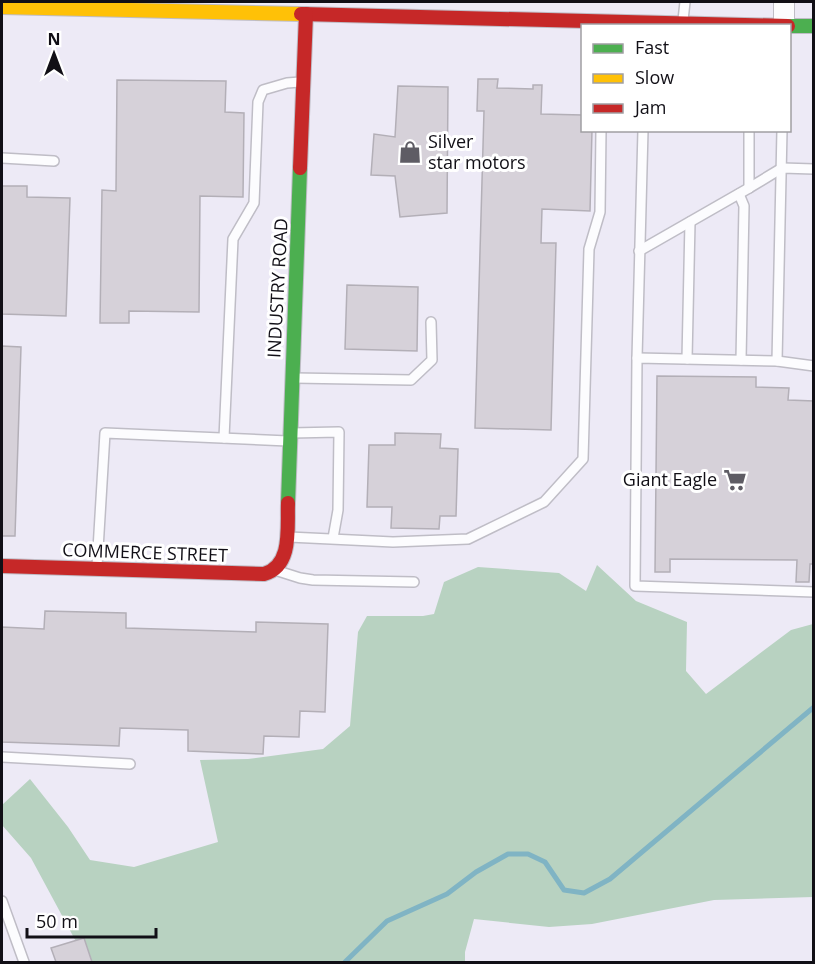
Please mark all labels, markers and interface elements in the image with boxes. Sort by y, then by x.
north arrow [24,24,84,84]
legend [581,24,791,132]
text: N [47,28,61,50]
text: Fast [635,35,669,59]
text: Slow [635,65,674,89]
text: Jam [633,95,667,119]
place label: Silver star motors [428,129,526,174]
shop icon: Silver star motors [397,139,423,165]
street label: INDUSTRY ROAD [261,217,293,358]
place label: Giant Eagle [623,467,717,491]
supermarket icon: Giant Eagle [722,467,748,493]
street label: COMMERCE STREET [62,537,228,567]
scale bar [27,901,156,939]
text: 50 m [36,909,78,933]

